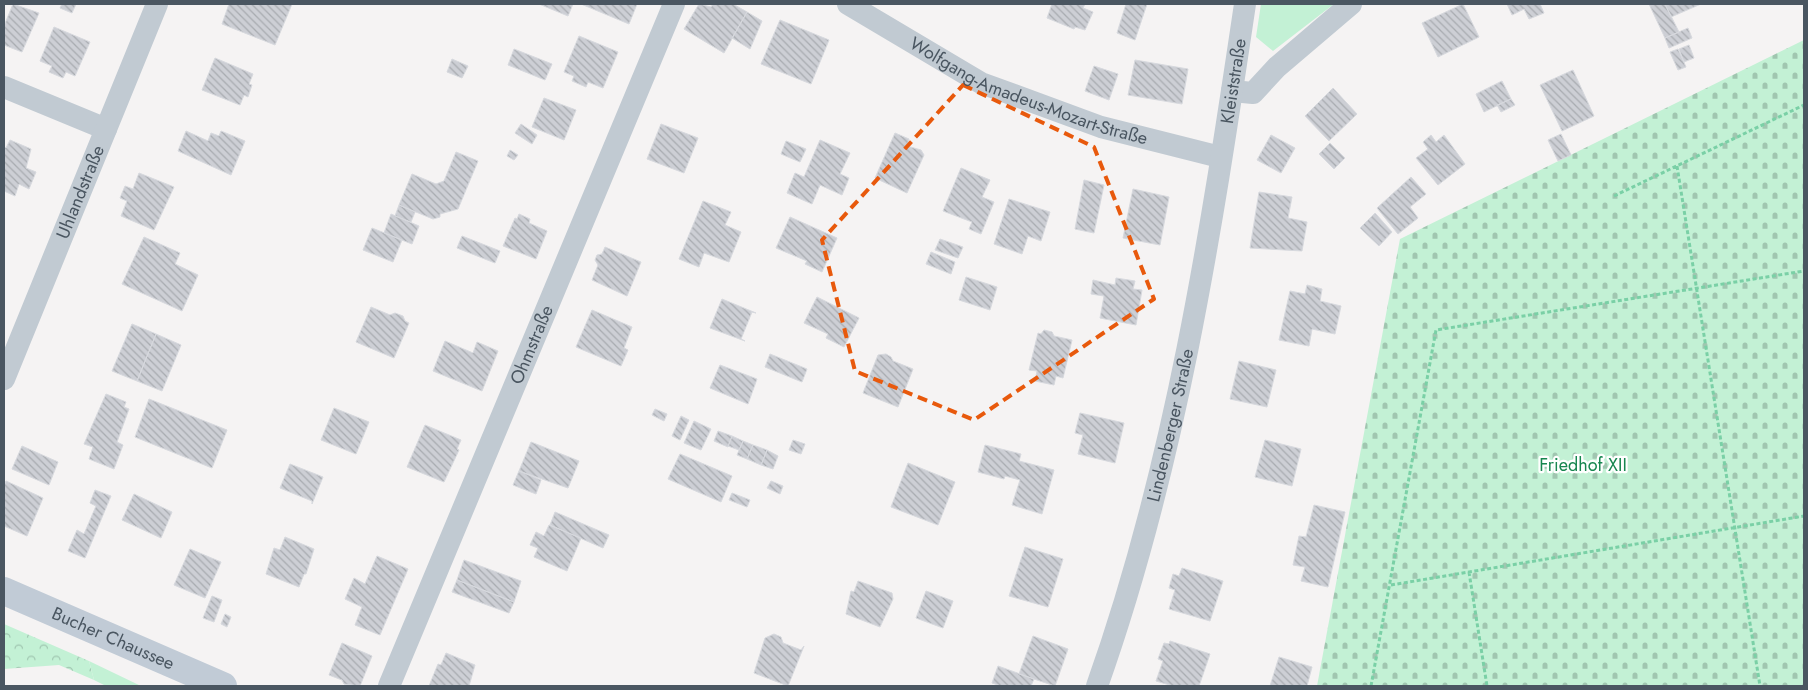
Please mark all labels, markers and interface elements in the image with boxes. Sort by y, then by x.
street label: Wolfgang-Amadeus-Mozart-Straße [905,30,1150,151]
street label: Kleiststraße [1214,37,1253,126]
street label: Uhlandstraße [50,141,111,243]
street label: Ohmstraße [504,301,560,388]
street label: Lindenberger Straße [1140,346,1200,505]
park label: Friedhof XII [1539,452,1627,478]
street label: Bucher Chaussee [48,600,179,676]

